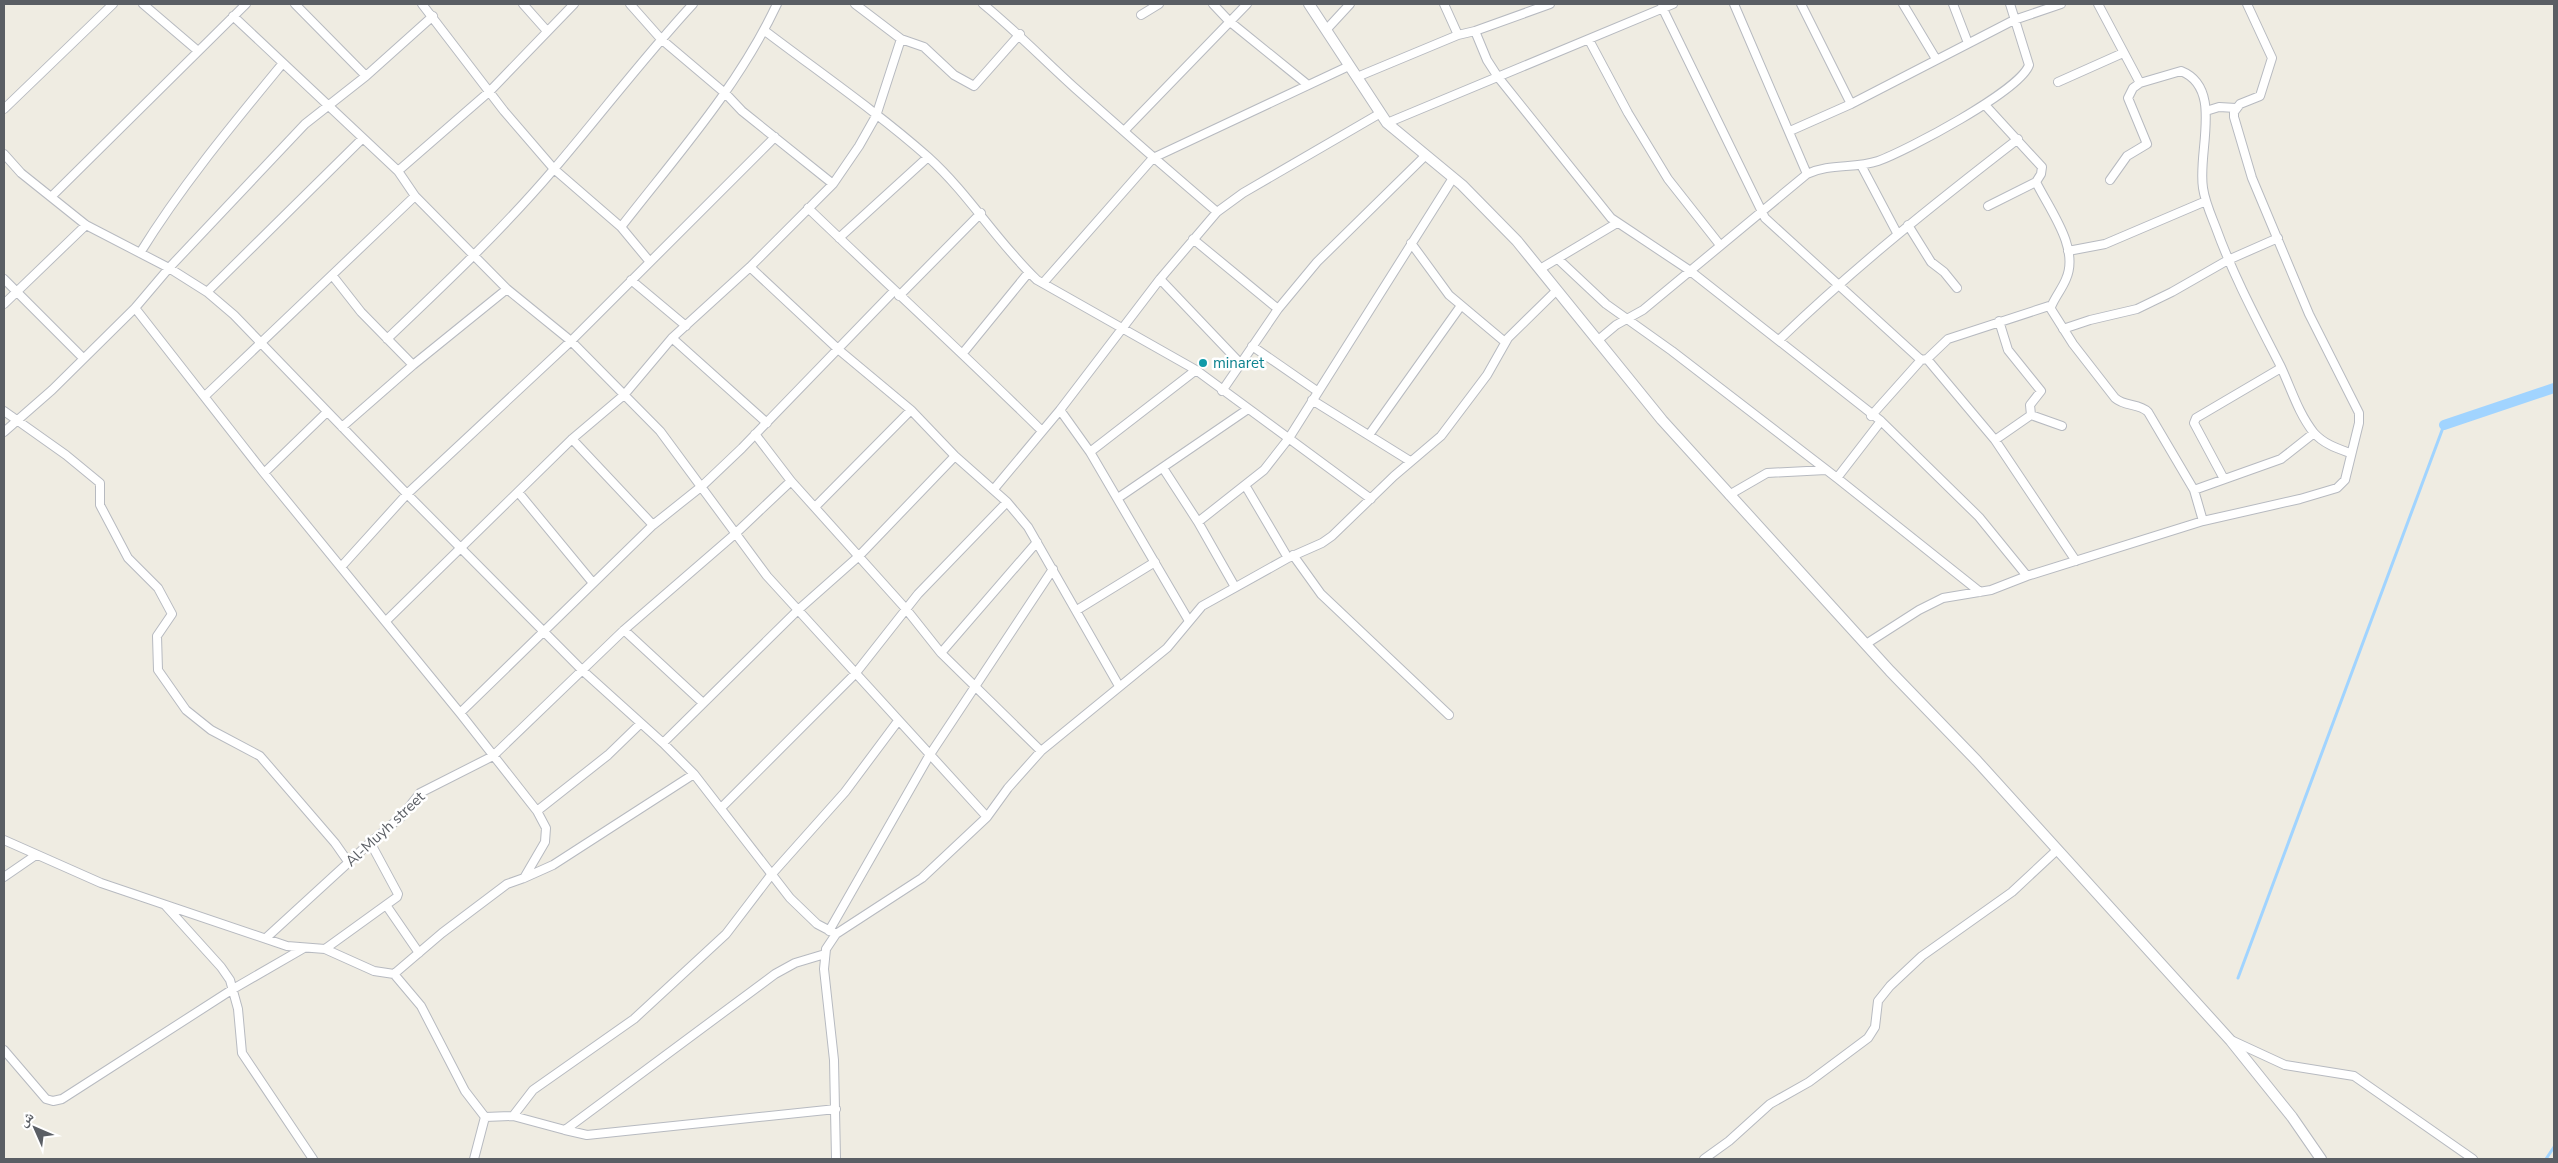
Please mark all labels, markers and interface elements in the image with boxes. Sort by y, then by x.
place label: minaret [1213,353,1265,373]
marker: minaret [1197,357,1209,369]
street label: Al-Muyh street [341,786,430,871]
north arrow [10,1103,60,1153]
text: ش [14,1107,38,1131]

